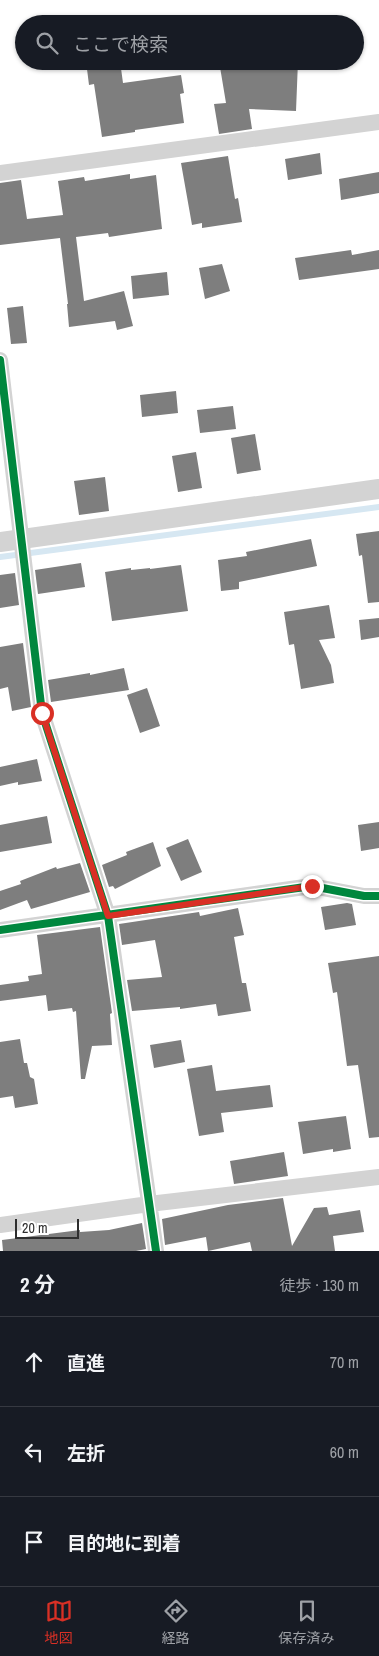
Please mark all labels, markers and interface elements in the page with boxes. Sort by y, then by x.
search box [15,15,364,70]
icon: search [33,29,61,57]
text: ここで検索 [73,31,168,57]
route start [31,702,54,725]
route end [301,875,324,898]
scale bar [15,1216,79,1239]
text: 20 m [22,1219,48,1237]
text: 2 分 [20,1270,55,1299]
text: 徒歩 · 130 m [280,1274,359,1296]
icon: ahead [20,1348,48,1376]
text: 直進 [67,1350,105,1376]
text: 70 m [330,1351,359,1373]
icon: left [20,1438,48,1466]
text: 左折 [67,1440,105,1466]
text: 60 m [330,1441,359,1463]
icon: arrive [20,1528,48,1556]
text: 目的地に到着 [67,1530,181,1556]
tab: 地図 [45,1597,73,1647]
tab: 経路 [162,1597,190,1647]
tab: 保存済み [279,1597,335,1647]

